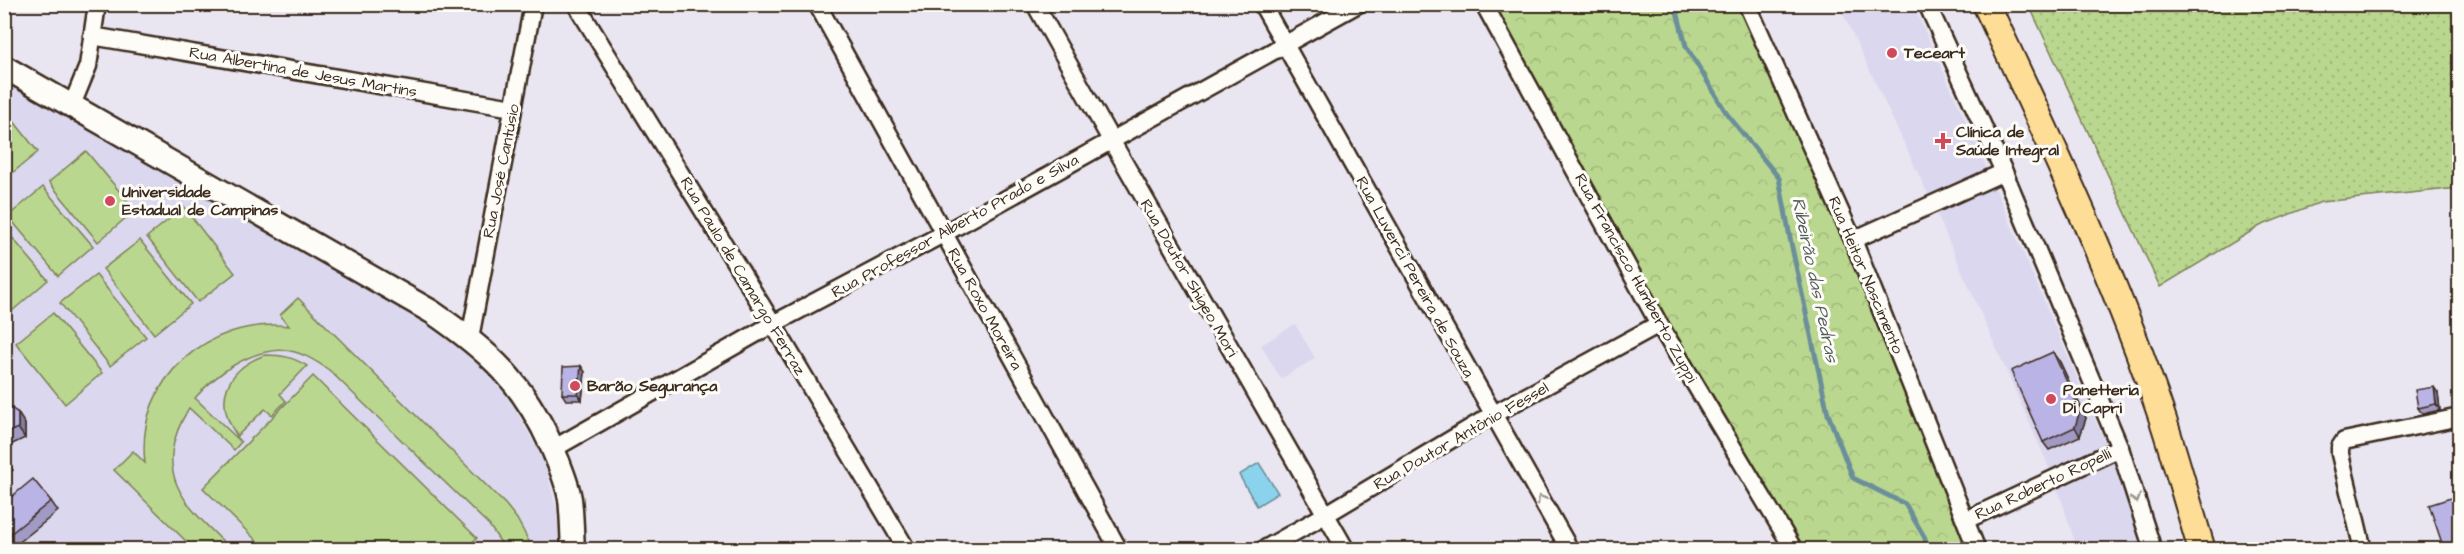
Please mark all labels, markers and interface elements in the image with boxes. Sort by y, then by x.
street label: Rua Albertina de Jesus Martins [187,41,419,103]
place label: Teceart [1903,42,1965,64]
marker: Teceart [1885,46,1899,60]
street label: Rua José Cantúsio [477,102,525,240]
place label: Clínica de Saúde Integral [1955,121,2060,163]
marker: Clínica de Saúde Integral [1934,132,1952,150]
street label: Rua Professor Alberto Prado e Silva [828,149,1082,303]
street label: Rua Francisco Humberto Zuppi [1569,170,1703,387]
street label: Rua Luverci Pereira de Souza [1350,172,1480,382]
street label: Rua Paulo de Camargo Ferraz [674,173,811,380]
place label: Universidade Estadual de Campinas [122,181,278,221]
street label: Rua Heitor Nascimento [1823,193,1909,357]
marker: Universidade Estadual de Campinas [103,194,117,208]
street label: Rua Doutor Shigeo Mori [1134,195,1243,362]
water label: Ribeirão das Pedras [1785,195,1845,366]
street label: Rua Roxo Moreira [942,244,1028,374]
place label: Barão Segurança [587,375,718,399]
street label: Rua Doutor Antônio Fessel [1369,377,1553,495]
marker: Barão Segurança [568,379,582,393]
place label: Panetteria Di Capri [2063,379,2140,419]
marker: Panetteria Di Capri [2044,392,2058,406]
street label: Rua Roberto Ropelli [1971,442,2115,525]
one-way arrow [2129,493,2142,504]
one-way arrow [1536,495,1548,505]

